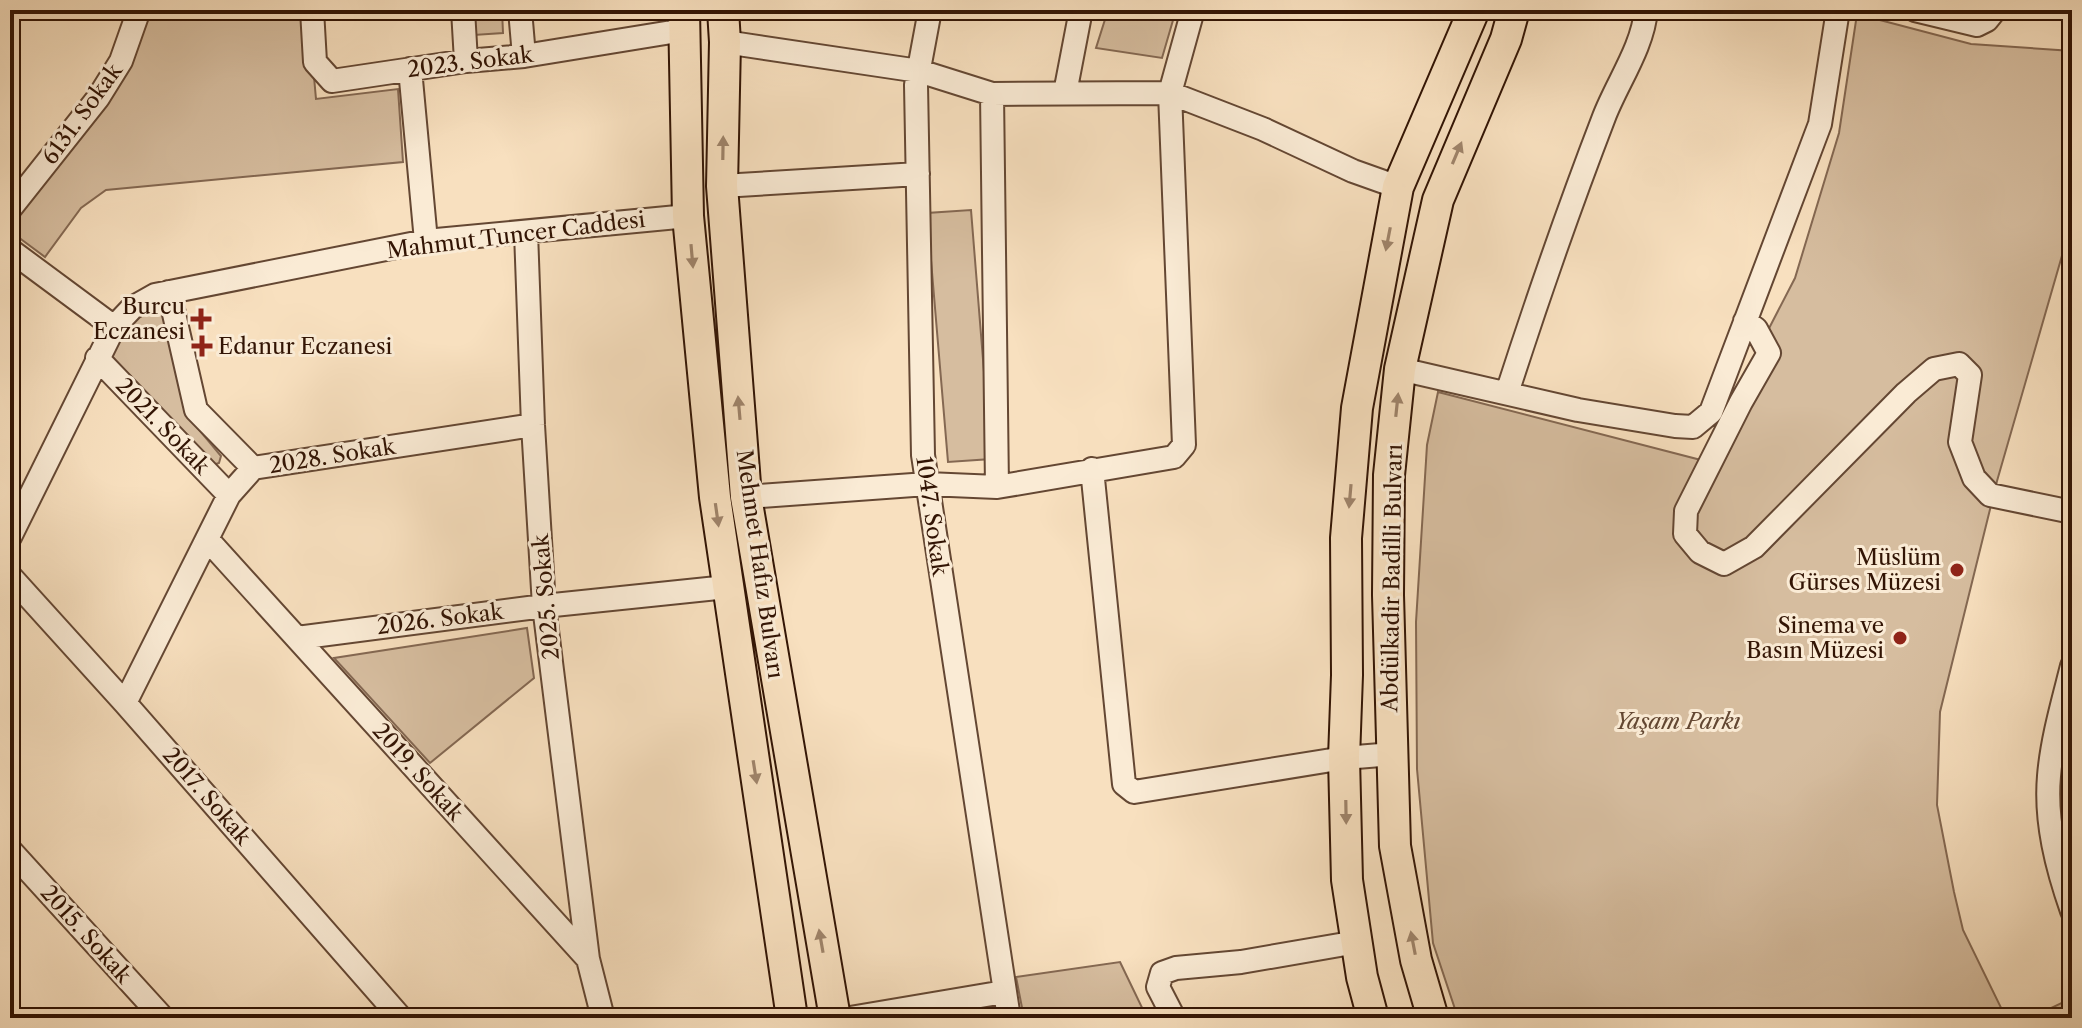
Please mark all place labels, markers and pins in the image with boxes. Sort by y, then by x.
place label: Burcu Eczanesi [93,293,185,345]
marker: Burcu Eczanesi [192,310,210,328]
place label: Edanur Eczanesi [218,333,393,360]
marker: Edanur Eczanesi [193,337,211,355]
place label: Müslüm Gürses Müzesi [1788,544,1942,596]
marker: Müslüm Gürses Müzesi [1948,561,1966,579]
place label: Sinema ve Basın Müzesi [1746,612,1884,664]
marker: Sinema ve Basın Müzesi [1891,629,1909,647]

